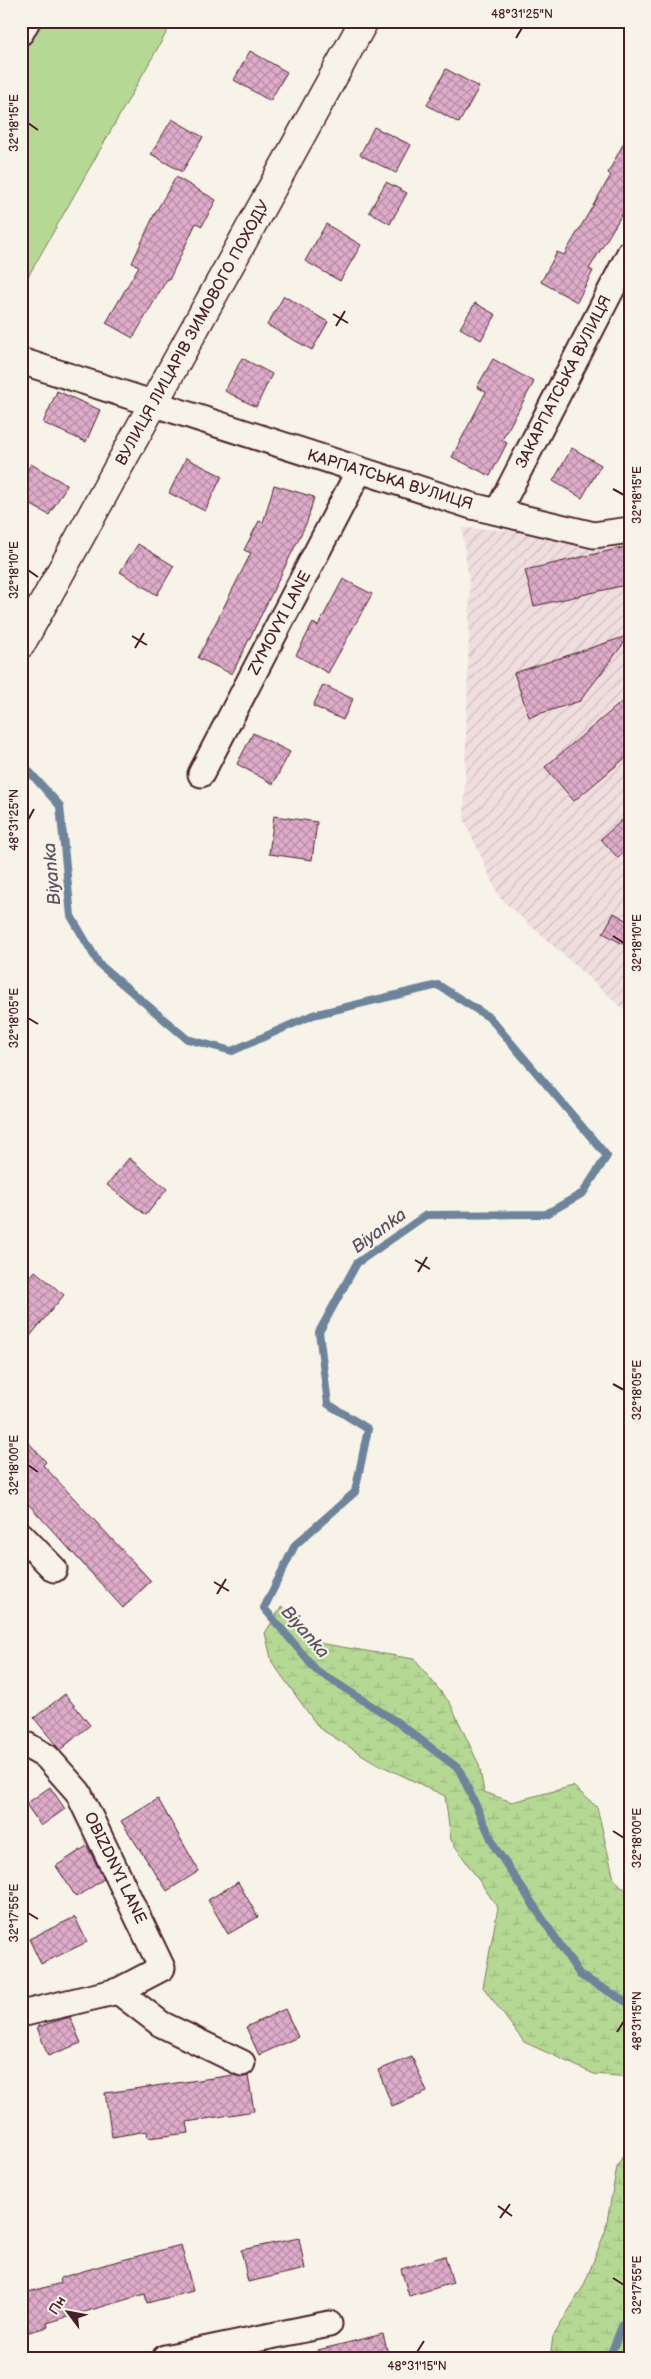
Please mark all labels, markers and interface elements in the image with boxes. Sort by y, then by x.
text: 48°31'25"N [491,7,553,22]
text: 32°18'15"E [7,94,22,152]
street label: ВУЛИЦЯ ЛИЦАРІВ ЗИМОВОГО ПОХОДУ [112,197,274,469]
street label: ЗАКАРПАТСЬКА ВУЛИЦЯ [512,292,616,472]
street label: КАРПАТСЬКА ВУЛИЦЯ [305,446,475,514]
text: 32°18'15"E [630,466,645,524]
text: 32°18'10"E [7,541,22,599]
street label: ZYMOVYI LANE [244,568,315,679]
text: 48°31'25"N [7,789,22,851]
water label: Biyanka [39,842,65,906]
text: 32°18'10"E [630,914,645,972]
text: 32°18'05"E [7,988,22,1048]
water label: Biyanka [347,1204,411,1258]
text: 32°18'05"E [630,1360,645,1420]
text: 32°18'00"E [7,1435,22,1495]
water label: Biyanka [277,1601,333,1663]
text: 32°18'00"E [630,1808,645,1868]
street label: OBIZDNYI LANE [80,1809,150,1927]
text: 32°17'55"E [7,1883,22,1942]
text: 48°31'15"N [630,1991,645,2051]
text: 32°17'55"E [630,2255,645,2314]
north arrow [42,2286,92,2336]
text: Пн [45,2293,70,2318]
text: 48°31'15"N [387,2359,447,2374]

